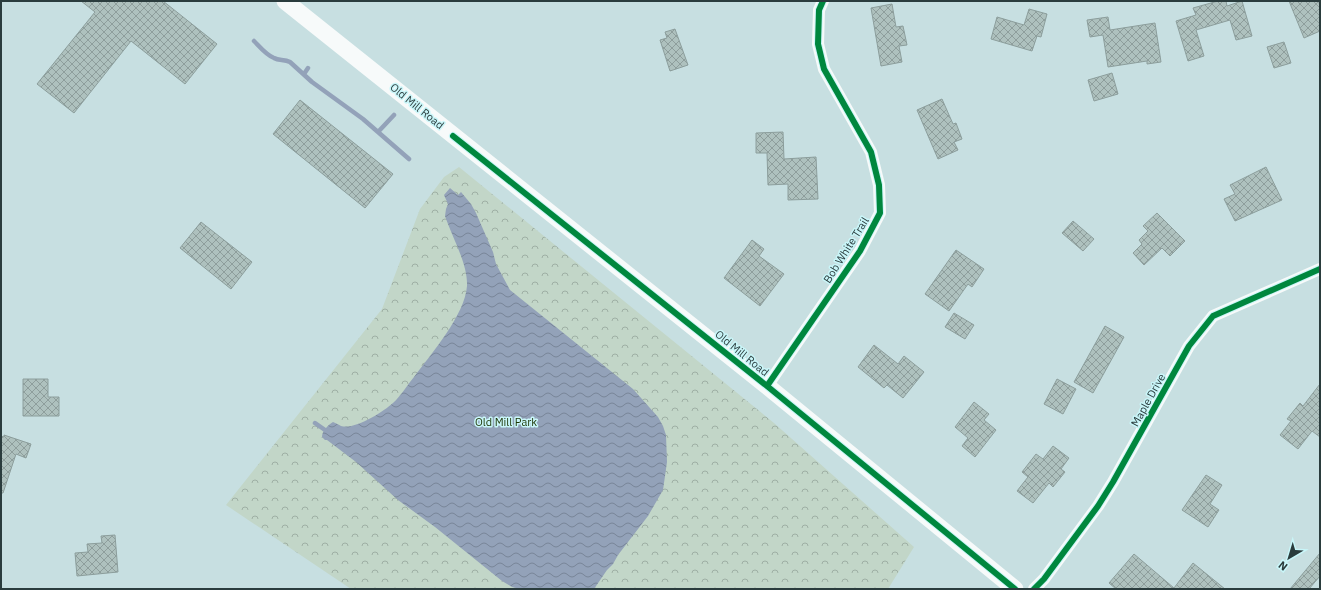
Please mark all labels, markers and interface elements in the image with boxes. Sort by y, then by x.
street label: Old Mill Road [387,80,447,132]
street label: Bob White Trail [820,214,872,286]
street label: Old Mill Road [712,327,772,379]
street label: Maple Drive [1128,371,1168,429]
park label: Old Mill Park [475,415,537,429]
north arrow [1269,538,1309,578]
text: N [1275,558,1290,574]

